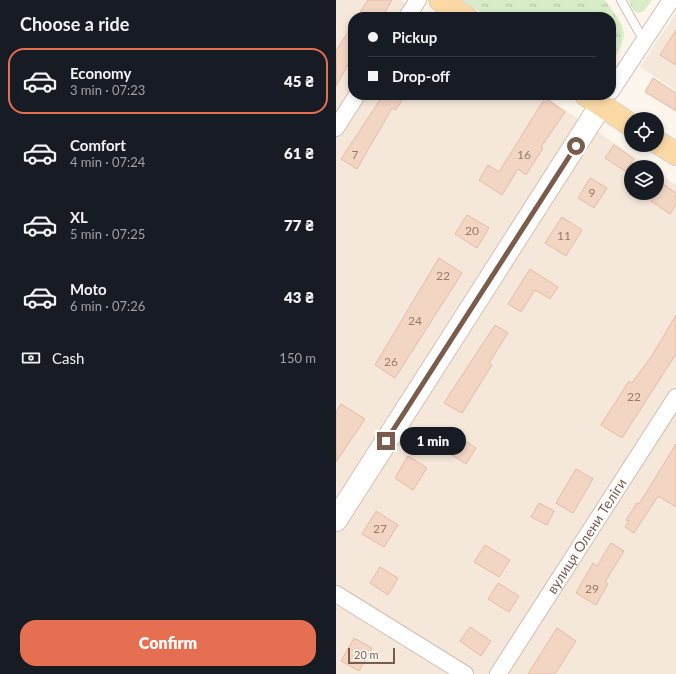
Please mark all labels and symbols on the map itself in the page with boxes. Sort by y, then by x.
route start [567,137,585,155]
house number: 7 [352,147,359,162]
house number: 16 [517,147,531,162]
house number: 9 [589,185,596,200]
house number: 20 [465,223,479,238]
house number: 11 [557,228,571,243]
house number: 22 [436,268,450,283]
house number: 24 [408,313,422,328]
house number: 26 [384,354,398,369]
house number: 22 [627,389,641,404]
callout: 1 min [400,427,466,455]
route end [377,432,395,450]
street label: вулиця Олени Теліги [543,475,630,597]
house number: 27 [373,521,387,536]
house number: 29 [585,581,599,596]
scale bar [348,646,395,665]

